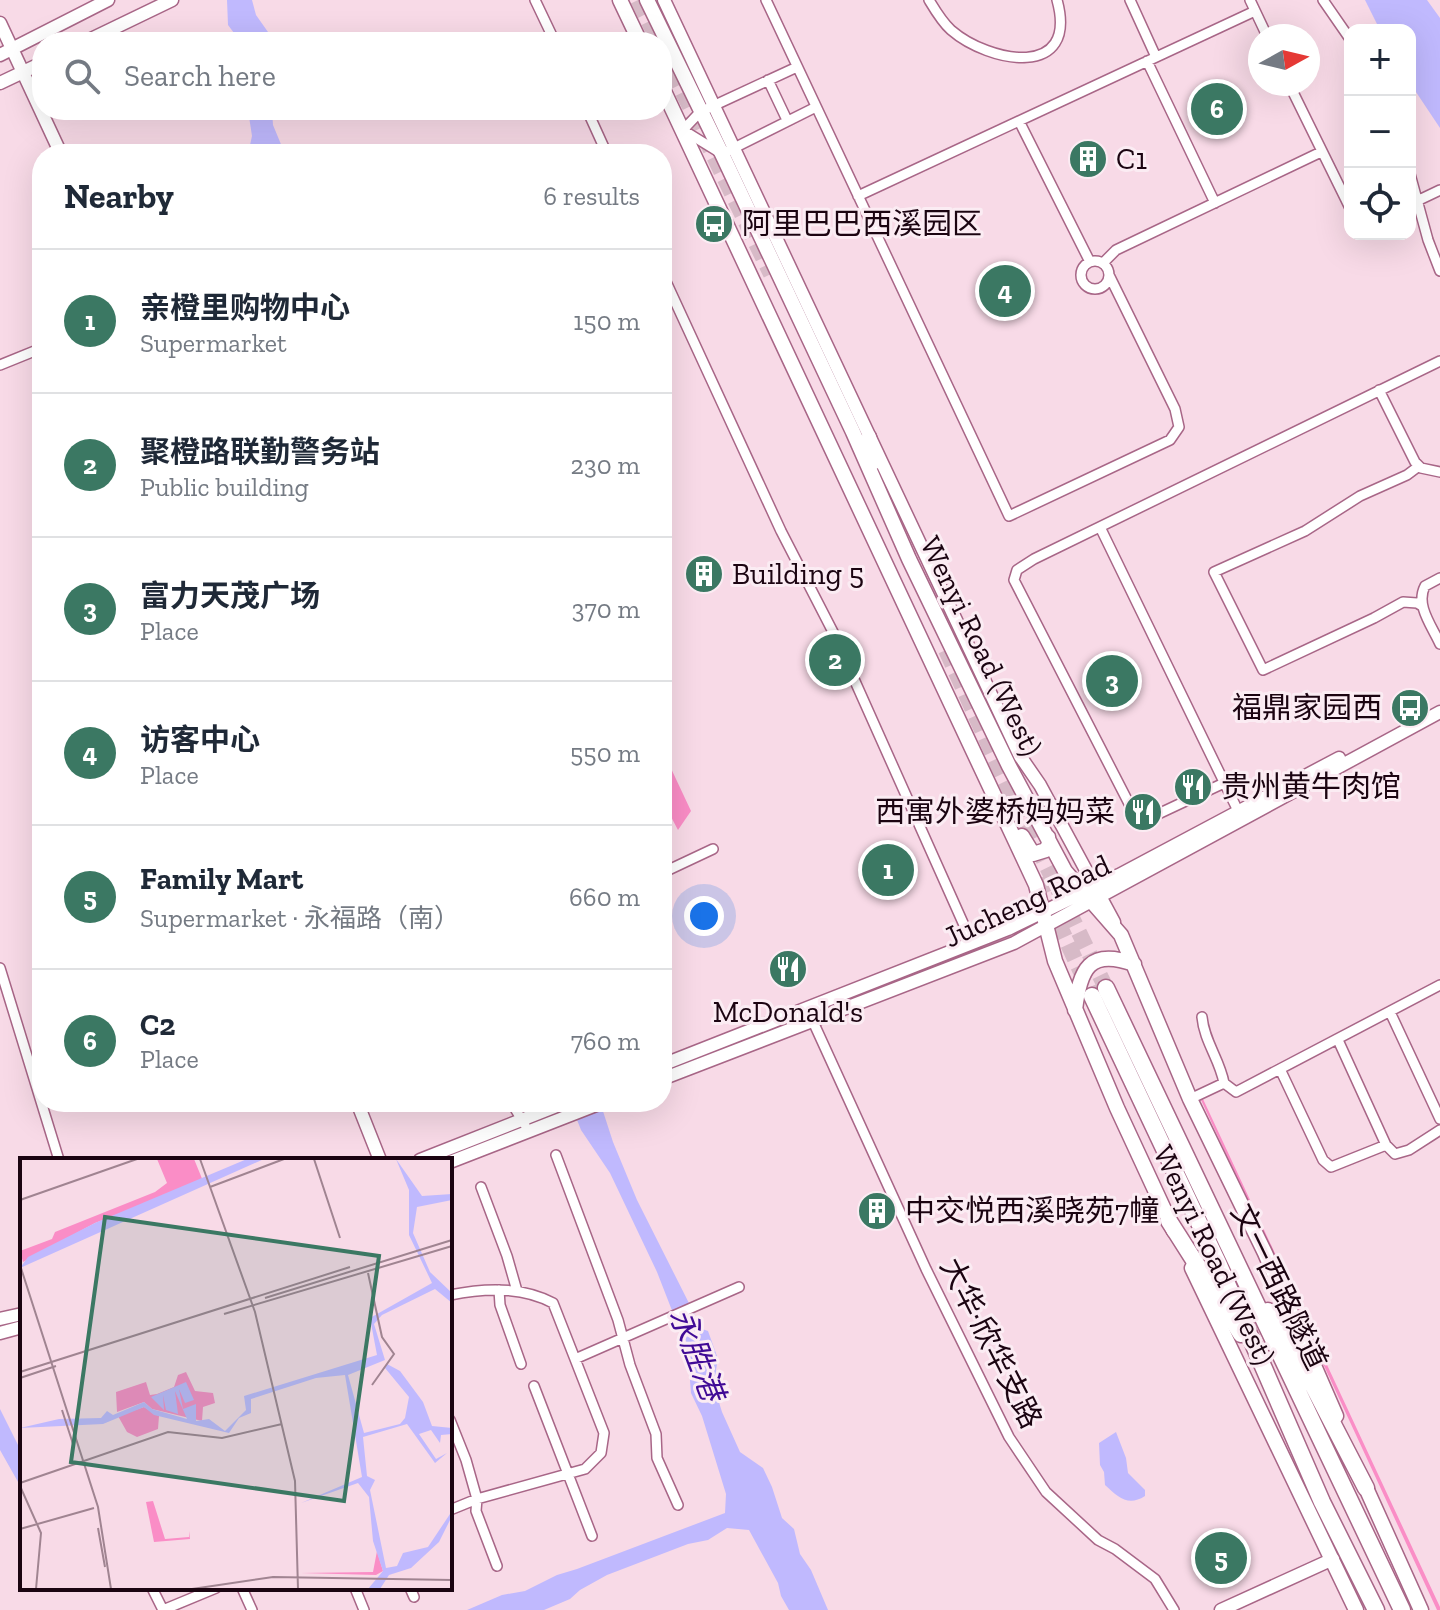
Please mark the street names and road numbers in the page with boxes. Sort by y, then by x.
street label: Wenyi Road (West) [912,530,1050,762]
street label: Jucheng Road [938,847,1116,955]
street label: Wenyi Road (West) [1145,1139,1283,1371]
street label: 文一西路隧道 [1223,1198,1335,1376]
street label: 大华·欣华支路 [933,1252,1049,1434]

